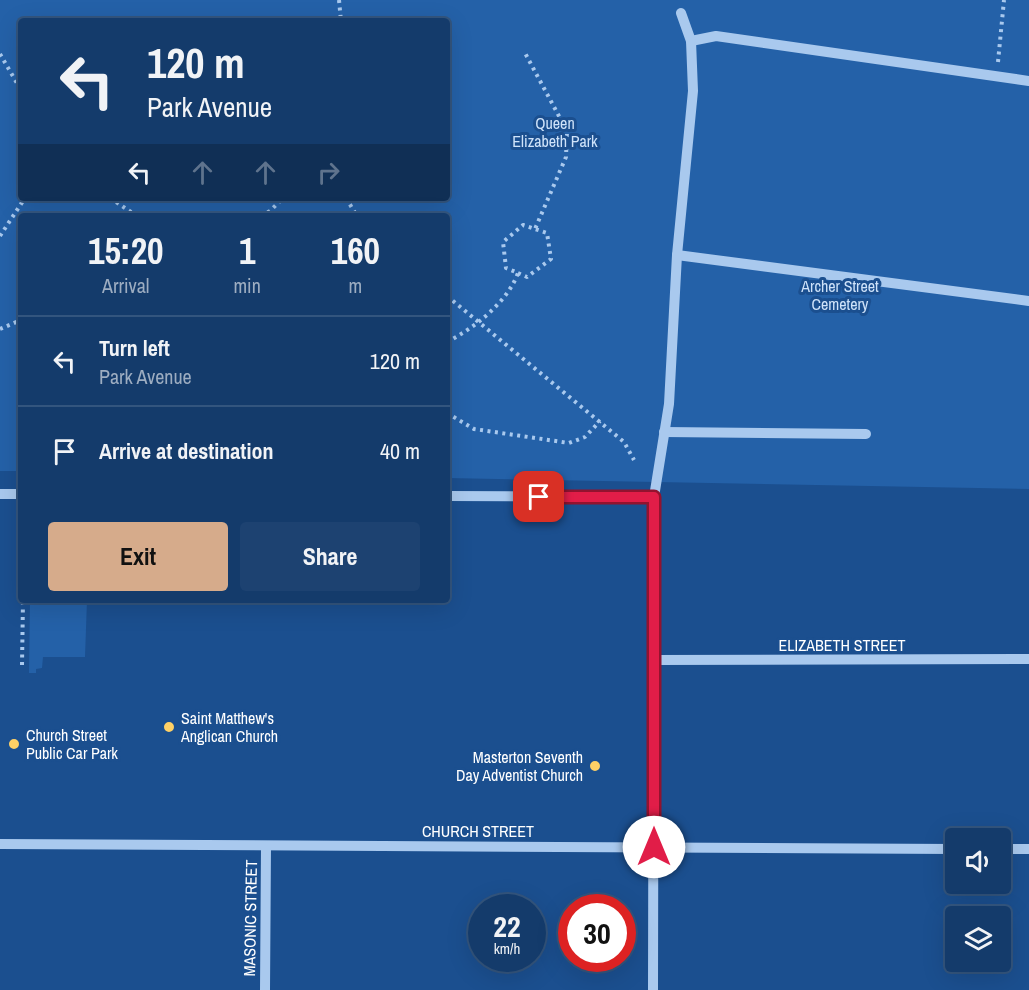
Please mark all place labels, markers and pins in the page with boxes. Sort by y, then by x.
pin [513,471,564,522]
place label: Saint Matthew's Anglican Church [180,707,278,747]
marker: Saint Matthew's Anglican Church [162,720,176,734]
place label: Church Street Public Car Park [26,724,118,764]
marker: Church Street Public Car Park [7,737,21,751]
place label: Masterton Seventh Day Adventist Church [456,746,583,786]
marker: Masterton Seventh Day Adventist Church [588,759,602,773]

